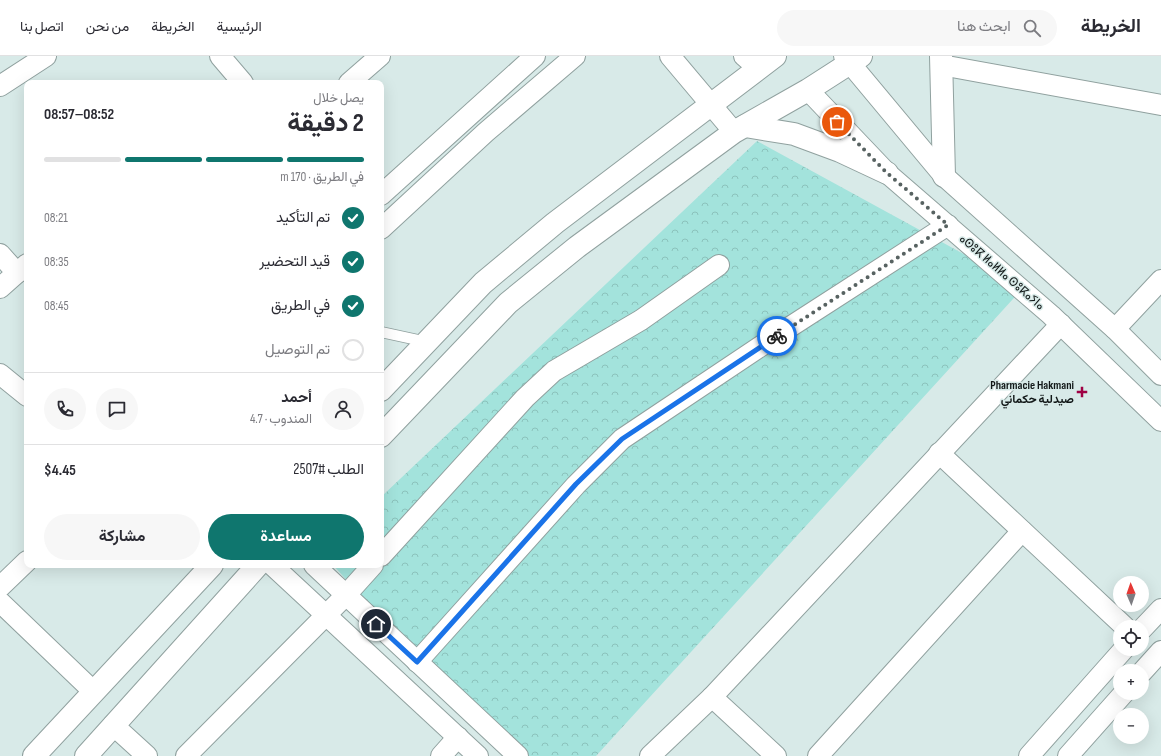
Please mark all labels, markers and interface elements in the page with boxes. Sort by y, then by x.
search box [777,10,1057,46]
text: الخريطة [1081,15,1141,38]
text: ابحث هنا [957,17,1011,36]
icon: search [1021,17,1043,39]
text: اتصل بنا [20,18,64,35]
text: من نحن [86,18,129,35]
text: الخريطة [151,18,194,35]
text: الرئيسية [216,18,262,35]
text: يصل خلال [313,90,364,106]
text: 08:52–08:57 [44,105,114,124]
pin [820,105,854,139]
text: 2 دقيقة [287,108,364,139]
icon: bag [826,111,848,133]
text: في الطريق · 170 m [280,169,364,185]
icon: check [342,207,364,229]
text: تم التأكيد [276,208,330,227]
text: 08:21 [44,210,68,226]
street label: ⴰⵙⵓⴽ ⵍⴰⵍⵍⴰ ⵙⵓⴽⴰⵢⵏⴰ [956,231,1047,314]
icon: check [342,251,364,273]
text: قيد التحضير [259,252,330,271]
text: 08:35 [44,254,69,270]
icon: check [342,295,364,317]
text: في الطريق [271,296,330,315]
text: 08:45 [44,298,69,314]
courier [757,316,797,356]
icon: bike [766,325,788,347]
text: تم التوصيل [265,340,330,359]
place label: Pharmacie Hakmani صيدلية حكماني [990,378,1074,409]
marker: Pharmacie Hakmani صيدلية حكماني [1077,387,1087,397]
button: phone [44,388,86,430]
button: chat [96,388,138,430]
text: أحمد [281,388,312,407]
button: person [322,388,364,430]
text: المندوب · 4.7 [250,411,312,427]
text: الطلب #2507 [293,460,364,479]
text: $4.45 [44,461,76,480]
button: مشاركة [44,514,200,560]
button: مساعدة [208,514,364,560]
north arrow [1113,576,1149,612]
map controls [1113,576,1149,744]
pin [359,607,393,641]
icon: home [365,613,387,635]
button: locate [1113,620,1149,656]
button: + [1113,664,1149,700]
button: − [1113,708,1149,744]

